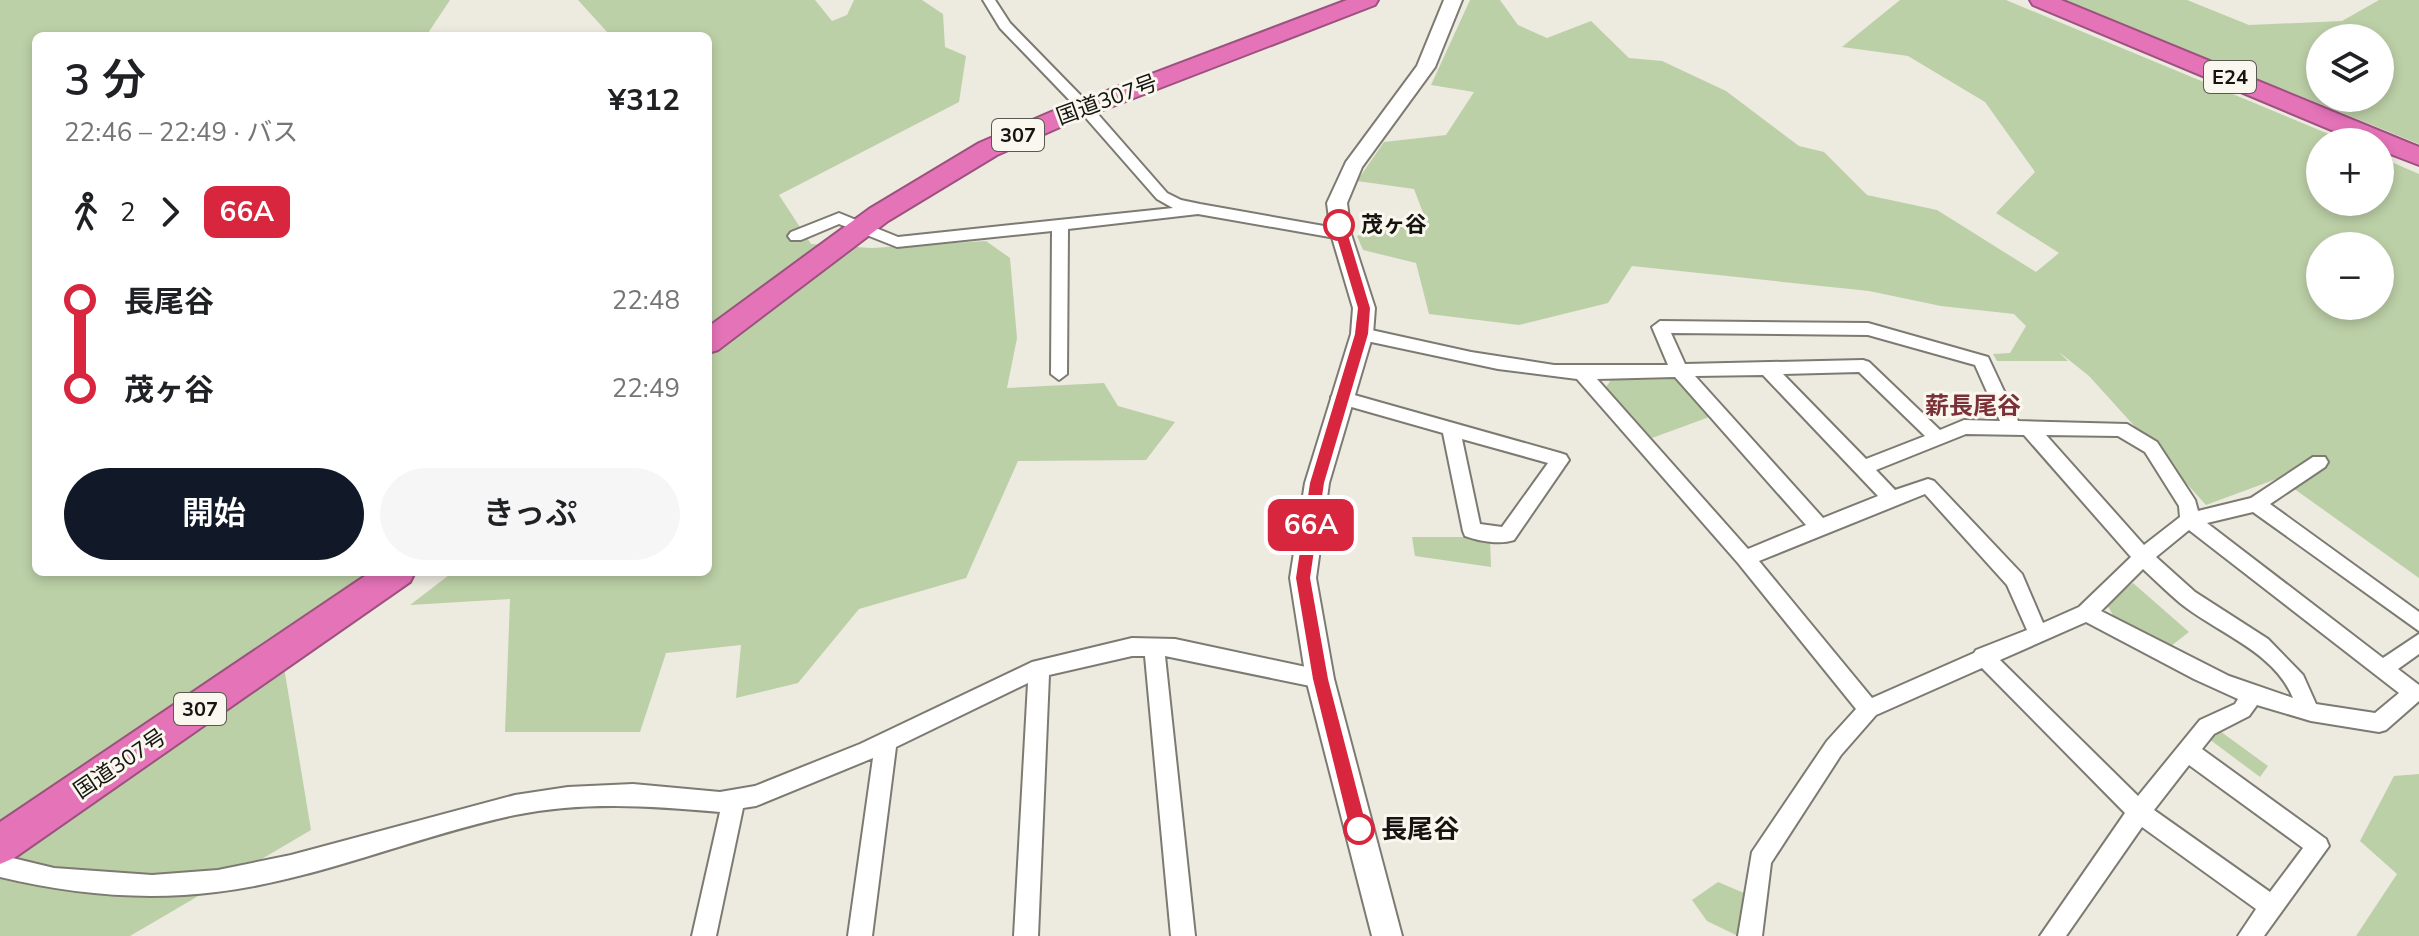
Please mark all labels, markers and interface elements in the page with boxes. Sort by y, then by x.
map controls [2306,24,2394,320]
button: layers [2306,24,2394,112]
text: 3 分 [64,51,146,111]
road number: E24 [2204,61,2256,93]
street label: 国道307号 [1052,68,1162,132]
text: ¥312 [608,80,680,121]
text: 22:46 – 22:49 · バス [64,115,298,150]
road number: 307 [992,119,1044,151]
button: + [2306,128,2394,216]
icon: walk [64,190,108,234]
icon: forward [148,190,192,234]
text: 66A [220,193,274,231]
text: 2 [120,195,136,230]
marker: 茂ヶ谷 [1324,210,1354,240]
place label: 茂ヶ谷 [1361,210,1427,240]
button: − [2306,232,2394,320]
text: 長尾谷 [124,282,214,323]
text: 22:48 [612,283,680,318]
text: 茂ヶ谷 [124,370,214,411]
text: 22:49 [612,371,680,406]
district label: 薪長尾谷 [1925,390,2021,422]
button: 開始 [64,468,364,560]
button: きっぷ [380,468,680,560]
line badge: 66A [1265,499,1357,551]
text: 66A [1284,506,1338,544]
road number: 307 [174,693,226,725]
street label: 国道307号 [68,722,172,806]
place label: 長尾谷 [1381,812,1459,847]
marker: 長尾谷 [1344,814,1374,844]

